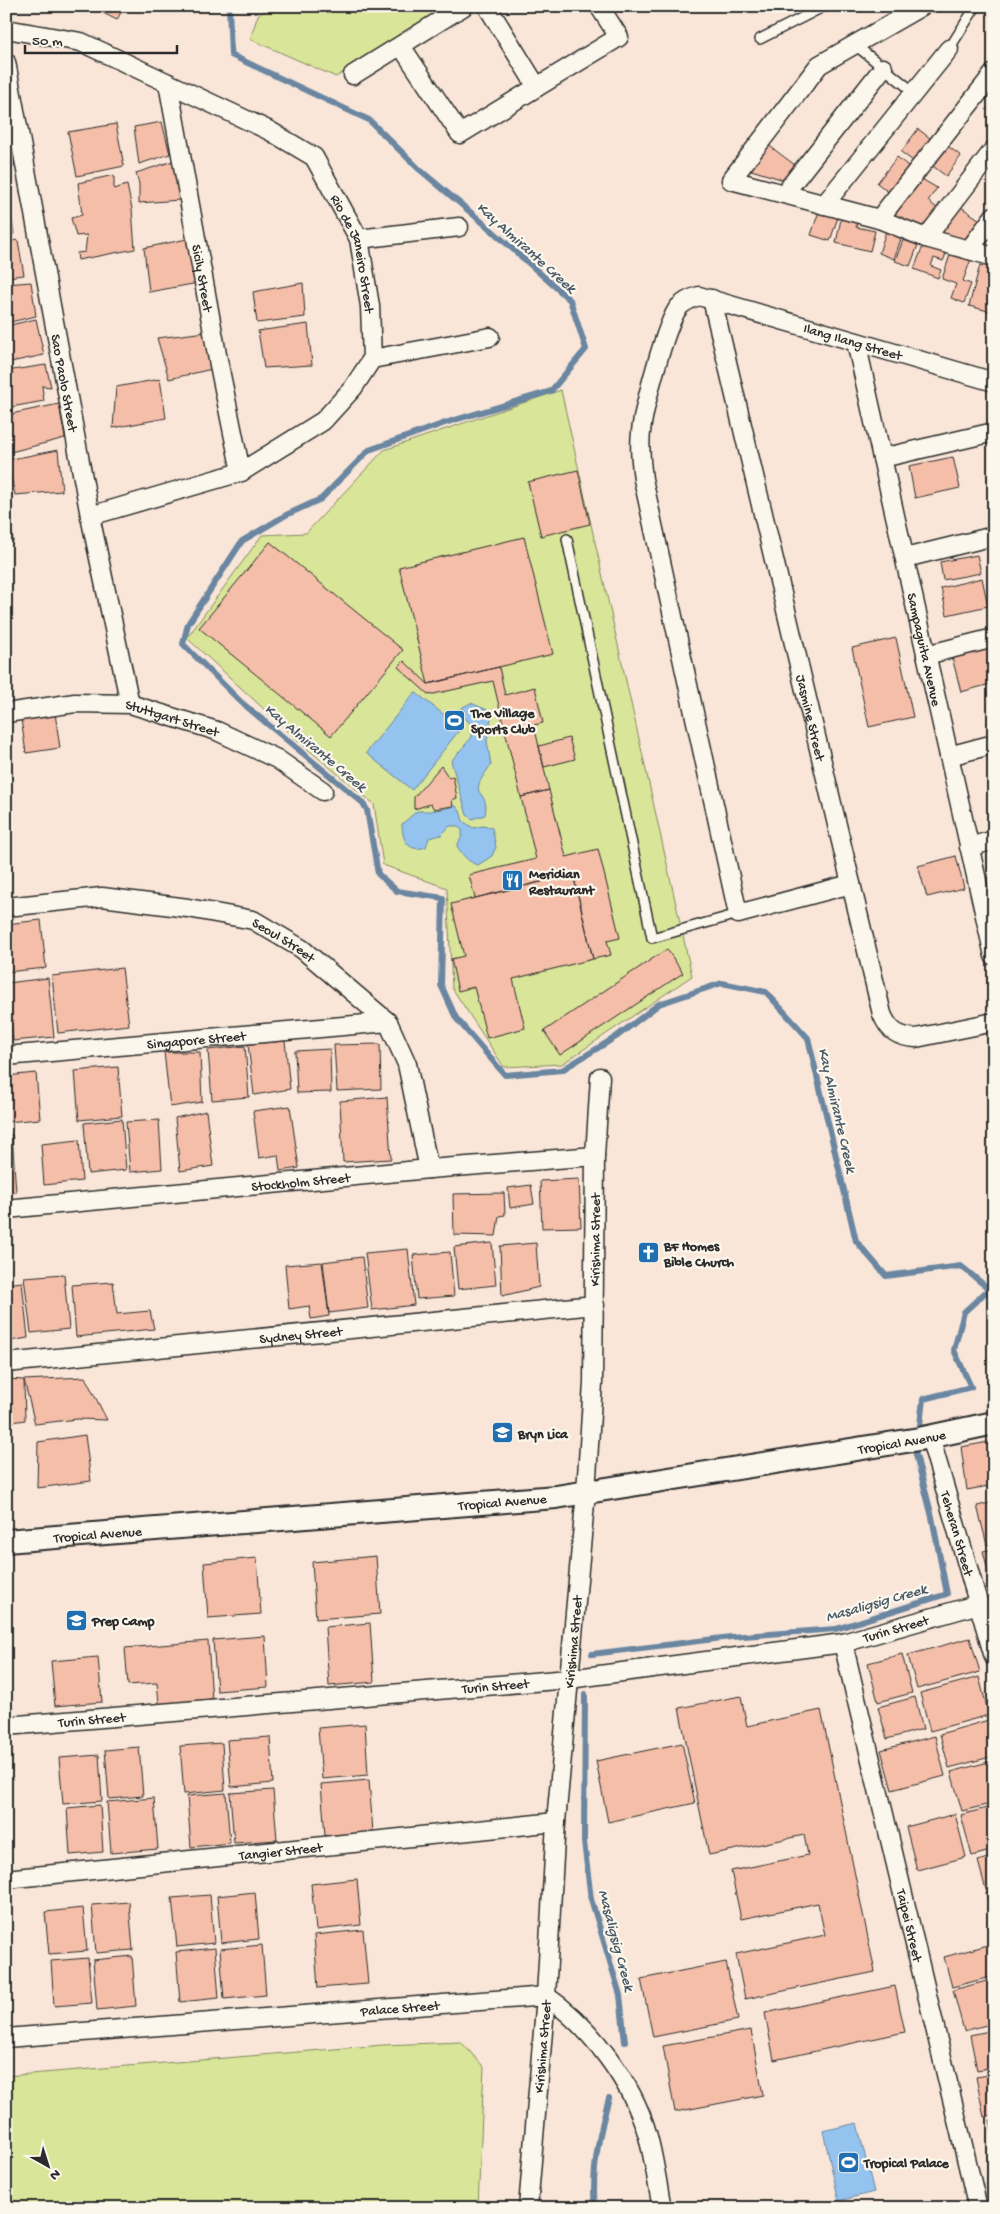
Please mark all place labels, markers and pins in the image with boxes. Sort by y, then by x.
place label: The Village Sports Club [470,706,536,739]
sports icon: The Village Sports Club [443,708,467,732]
place label: Meridian Restaurant [528,867,595,900]
restaurant icon: Meridian Restaurant [501,869,525,893]
place label: BF Homes Bible Church [663,1239,735,1272]
church icon: BF Homes Bible Church [636,1241,660,1265]
school or university icon: Bryn Lica [490,1421,514,1445]
place label: Bryn Lica [517,1427,569,1444]
school or university icon: Prep Camp [64,1608,88,1632]
place label: Prep Camp [91,1614,154,1631]
sports icon: Tropical Palace [836,2150,860,2174]
place label: Tropical Palace [863,2156,950,2173]

